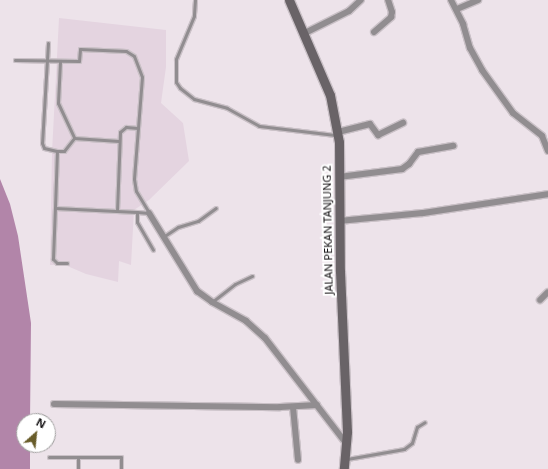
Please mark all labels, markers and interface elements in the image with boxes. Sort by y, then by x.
street label: JALAN PEKAN TANJUNG 2 [320,165,336,295]
north arrow [16,413,56,453]
text: N [34,414,49,431]

